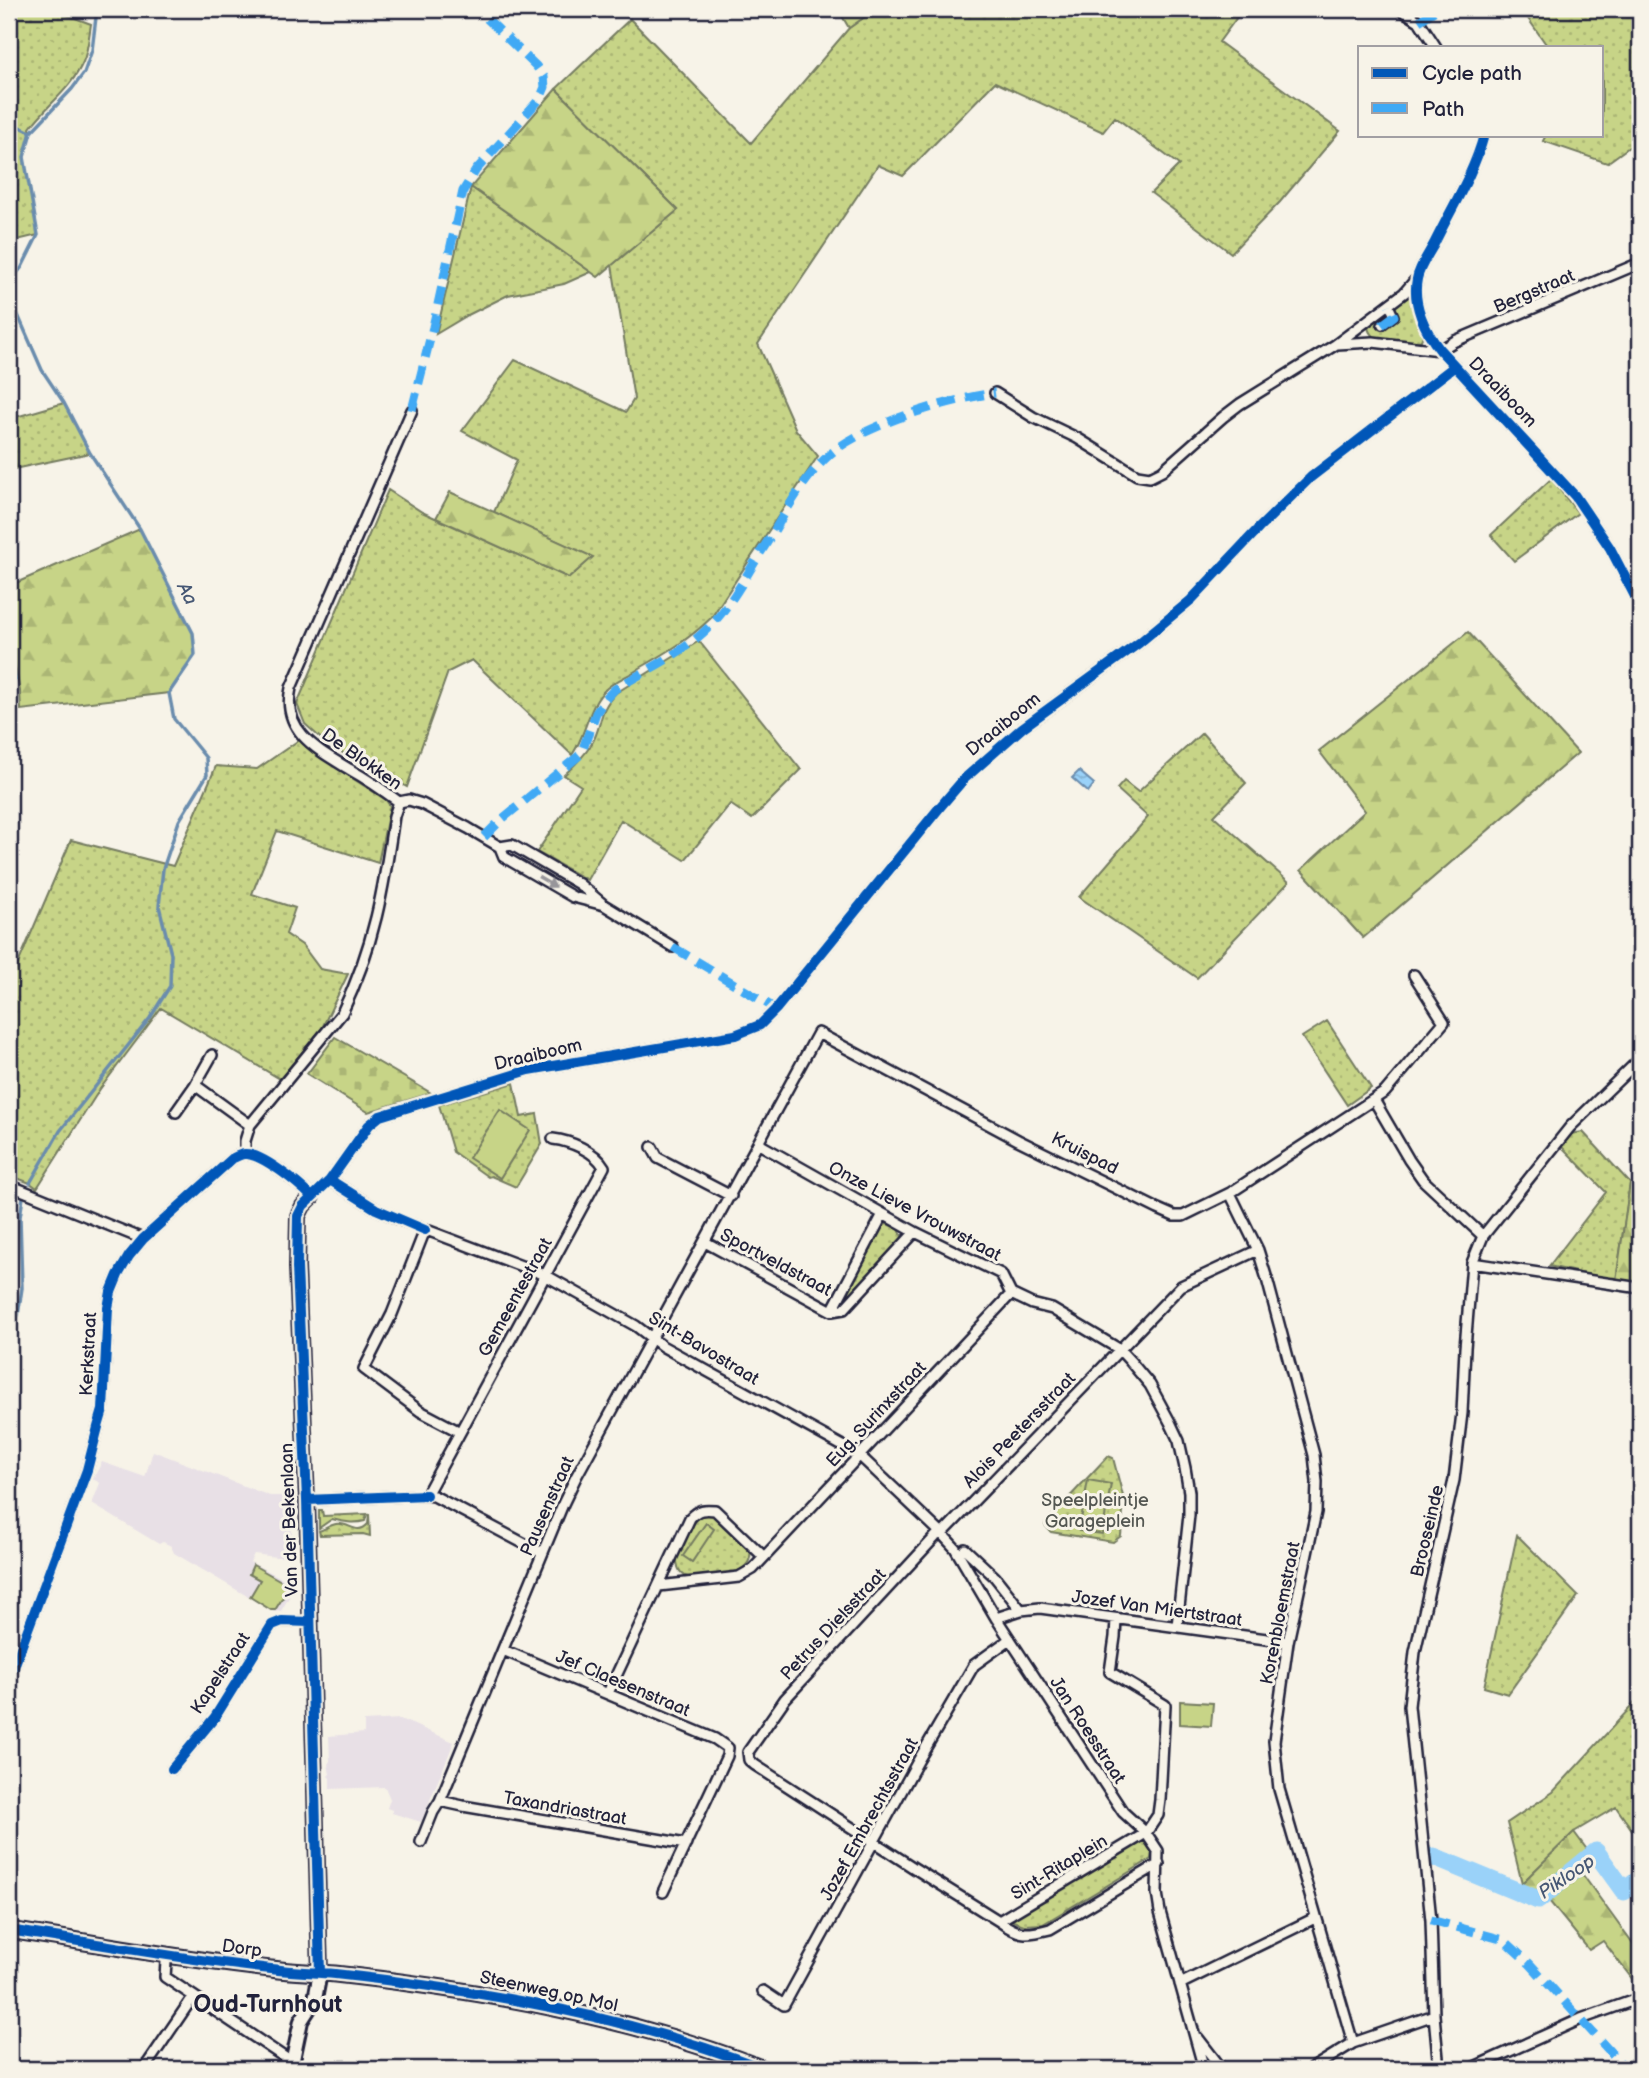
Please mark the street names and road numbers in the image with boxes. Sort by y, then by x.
street label: Bergstraat [1491,265,1578,318]
street label: Draaiboom [1464,353,1541,432]
street label: Draaiboom [962,688,1045,761]
street label: De Blokken [318,724,406,795]
street label: Draaiboom [492,1034,584,1075]
street label: Kruispad [1048,1128,1122,1179]
street label: Onze Lieve Vrouwstraat [825,1157,1005,1266]
street label: Sportveldstraat [716,1224,836,1301]
street label: Gemeentestraat [474,1234,557,1360]
street label: Sint-Bavostraat [645,1307,763,1390]
street label: Kerkstraat [76,1311,101,1396]
street label: Eug. Surinxstraat [822,1357,931,1471]
street label: Alois Peetersstraat [959,1368,1080,1493]
street label: Van der Bekenlaan [276,1443,303,1597]
street label: Pausenstraat [516,1453,579,1559]
street label: Brooseinde [1407,1483,1448,1579]
street label: Korenbloemstraat [1256,1539,1305,1686]
street label: Petrus Dielsstraat [776,1564,891,1684]
street label: Jozef Van Miertstraat [1070,1586,1244,1631]
street label: Kapelstraat [186,1628,255,1718]
street label: Jef Claesenstraat [552,1646,694,1721]
street label: Jan Roesstraat [1045,1673,1130,1788]
street label: Jozef Embrechtsstraat [816,1734,923,1904]
street label: Taxandriastraat [502,1787,629,1830]
street label: Sint-Ritaplein [1007,1830,1111,1904]
street label: Dorp [221,1935,263,1962]
street label: Steenweg op Mol [478,1967,620,2016]

